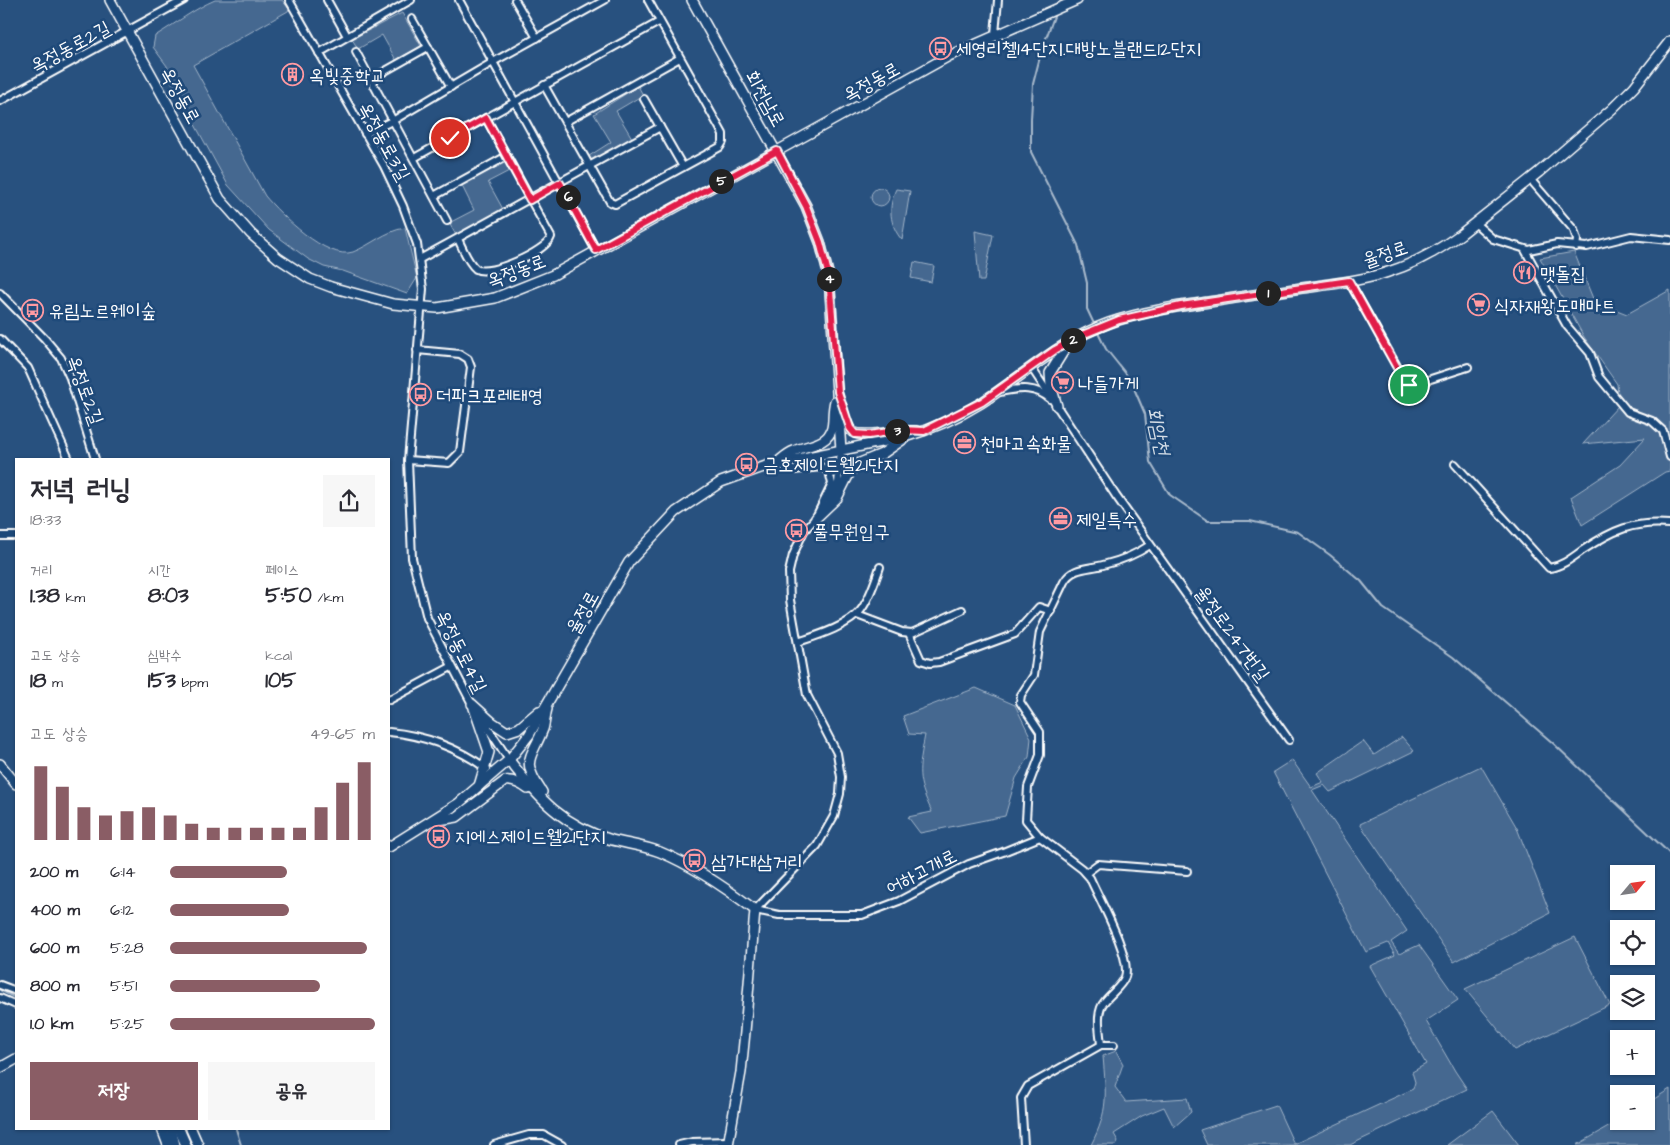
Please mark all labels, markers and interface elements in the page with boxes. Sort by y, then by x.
street label: 옥정동로2길 [26,15,116,80]
bus stop icon: 세영리첼14단지.대방노블랜드12단지 [928,36,952,60]
place label: 세영리첼14단지.대방노블랜드12단지 [956,36,1201,63]
street label: 옥정동로 [838,56,905,109]
street label: 옥정동로 [153,62,206,129]
building icon: 옥빛중학교 [281,63,305,87]
place label: 옥빛중학교 [309,63,385,90]
street label: 회천남로 [738,65,791,132]
street label: 옥정동로3길 [351,98,416,186]
pin [429,117,471,159]
icon: check [436,124,464,152]
pin: 5 [708,168,734,194]
text: 5 [717,171,726,191]
pin: 6 [556,184,580,210]
text: 6 [564,187,573,207]
street label: 율정로 [1359,234,1412,275]
street label: 옥정동로 [483,248,550,295]
restaurant icon: 맷돌집 [1512,261,1536,285]
place label: 맷돌집 [1540,261,1586,288]
pin: 4 [816,266,842,292]
text: 4 [825,269,834,289]
pin: 1 [1256,280,1280,306]
text: 1 [1268,283,1269,303]
supermarket icon: 식자재왕도매마트 [1466,293,1490,317]
place label: 식자재왕도매마트 [1494,293,1616,320]
bus stop icon: 유림노르웨이숲 [21,298,45,322]
place label: 유림노르웨이숲 [49,298,156,325]
pin: 2 [1060,328,1086,352]
text: 2 [1069,330,1078,350]
street label: 옥정로2길 [60,352,110,429]
pin [1388,364,1430,406]
supermarket icon: 나들가게 [1050,371,1074,395]
place label: 나들가게 [1078,371,1139,398]
icon: arrive [1395,371,1423,399]
bus stop icon: 더파크포레태영 [408,383,432,407]
place label: 더파크포레태영 [436,383,543,410]
water label: 회암천 [1139,405,1177,460]
pin: 3 [884,418,910,444]
text: 3 [894,421,901,441]
office icon: 천마고속화물 [952,431,976,455]
place label: 천마고속화물 [980,431,1072,458]
bus stop icon: 금호제이드웰21단지 [735,452,759,476]
place label: 금호제이드웰21단지 [763,452,899,479]
text: 저녁 러닝 [30,470,131,509]
button: share [323,475,375,527]
office icon: 제일특수 [1048,507,1072,531]
place label: 제일특수 [1076,507,1137,534]
text: 18:33 [30,509,61,531]
bus stop icon: 풀무원입구 [785,519,809,543]
place label: 풀무원입구 [813,519,889,546]
text: 거리 [30,561,53,581]
text: 시간 [148,561,170,581]
text: 페이스 [265,561,299,581]
text: 1.38 [30,581,60,610]
text: 8:03 [148,581,189,610]
text: 5:50 [265,581,312,610]
street label: 율정로247번길 [1188,581,1276,687]
street label: 율정로 [560,586,606,639]
text: km [60,588,85,608]
text: /km [312,588,343,608]
street label: 옥정동로4길 [428,606,493,698]
text: 고도 상승 [30,646,81,666]
text: 심박수 [148,646,181,666]
text: kcal [265,646,292,666]
text: 18 [30,666,46,695]
text: 153 [148,666,176,695]
text: 105 [265,666,296,695]
text: m [46,673,63,693]
text: bpm [176,673,208,693]
text: 고도 상승 [30,723,88,745]
text: 49–65 m [310,723,375,745]
bus stop icon: 지에스제이드웰21단지 [427,824,451,848]
place label: 지에스제이드웰21단지 [455,824,606,851]
street label: 어하고개로 [881,843,962,902]
bus stop icon: 삼가대삼거리 [683,849,707,873]
place label: 삼가대삼거리 [711,849,803,876]
text: 200 m [30,861,78,883]
text: 6:14 [110,861,136,883]
north arrow [1610,865,1655,910]
map controls [1610,865,1655,1130]
text: 400 m [30,899,80,921]
text: 6:12 [110,899,134,921]
button: locate [1610,920,1655,965]
text: 600 m [30,937,79,959]
text: 5:28 [110,937,144,959]
text: 800 m [30,975,79,997]
text: 5:51 [110,975,137,997]
button: layers [1610,975,1655,1020]
text: 1.0 km [30,1013,73,1035]
text: 5:25 [110,1013,144,1035]
button: + [1610,1030,1655,1075]
button: 저장 [30,1062,198,1120]
button: 공유 [208,1062,375,1120]
button: − [1610,1085,1655,1130]

